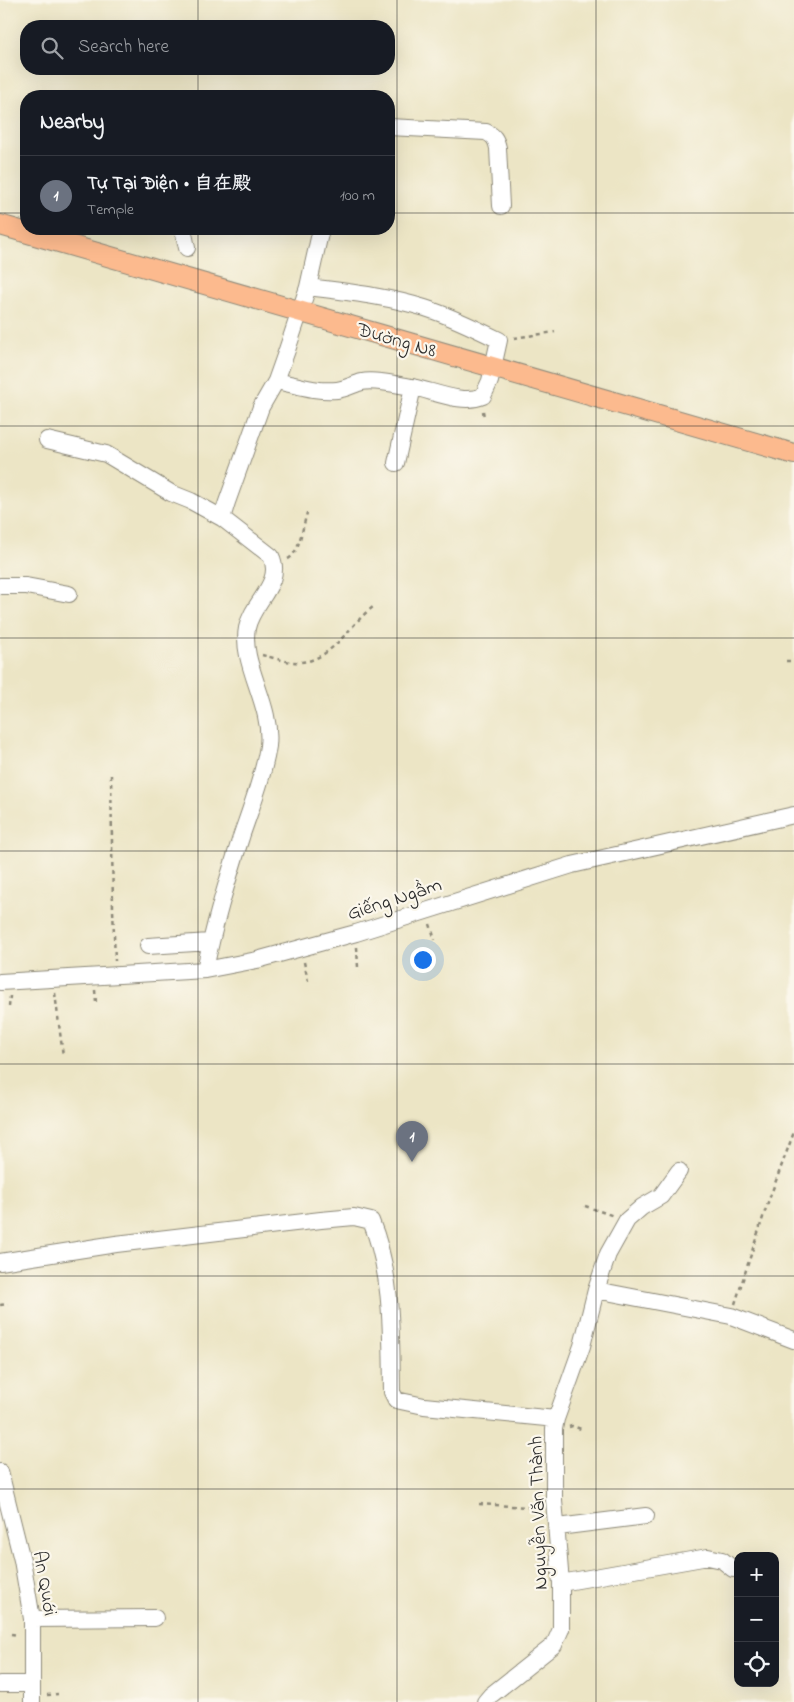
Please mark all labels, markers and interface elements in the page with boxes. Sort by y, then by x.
search box [20,20,395,75]
icon: search [38,34,66,62]
text: Search here [78,34,169,61]
text: Nearby [40,108,104,138]
text: Tự Tại Điện • 自在殿 [87,171,251,198]
text: 1 [53,184,59,208]
text: 100 m [340,184,375,208]
text: Temple [87,198,134,222]
street label: Đường N8 [352,316,439,368]
street label: Giếng Ngầm [344,871,446,930]
your location [410,947,436,973]
pin: 1 [396,1121,428,1162]
street label: Nguyễn Văn Thành [522,1435,558,1590]
street label: An Quới [24,1549,63,1618]
map controls [734,1552,779,1687]
button: + [734,1552,779,1597]
button: − [734,1597,779,1642]
button: locate [734,1642,779,1687]

